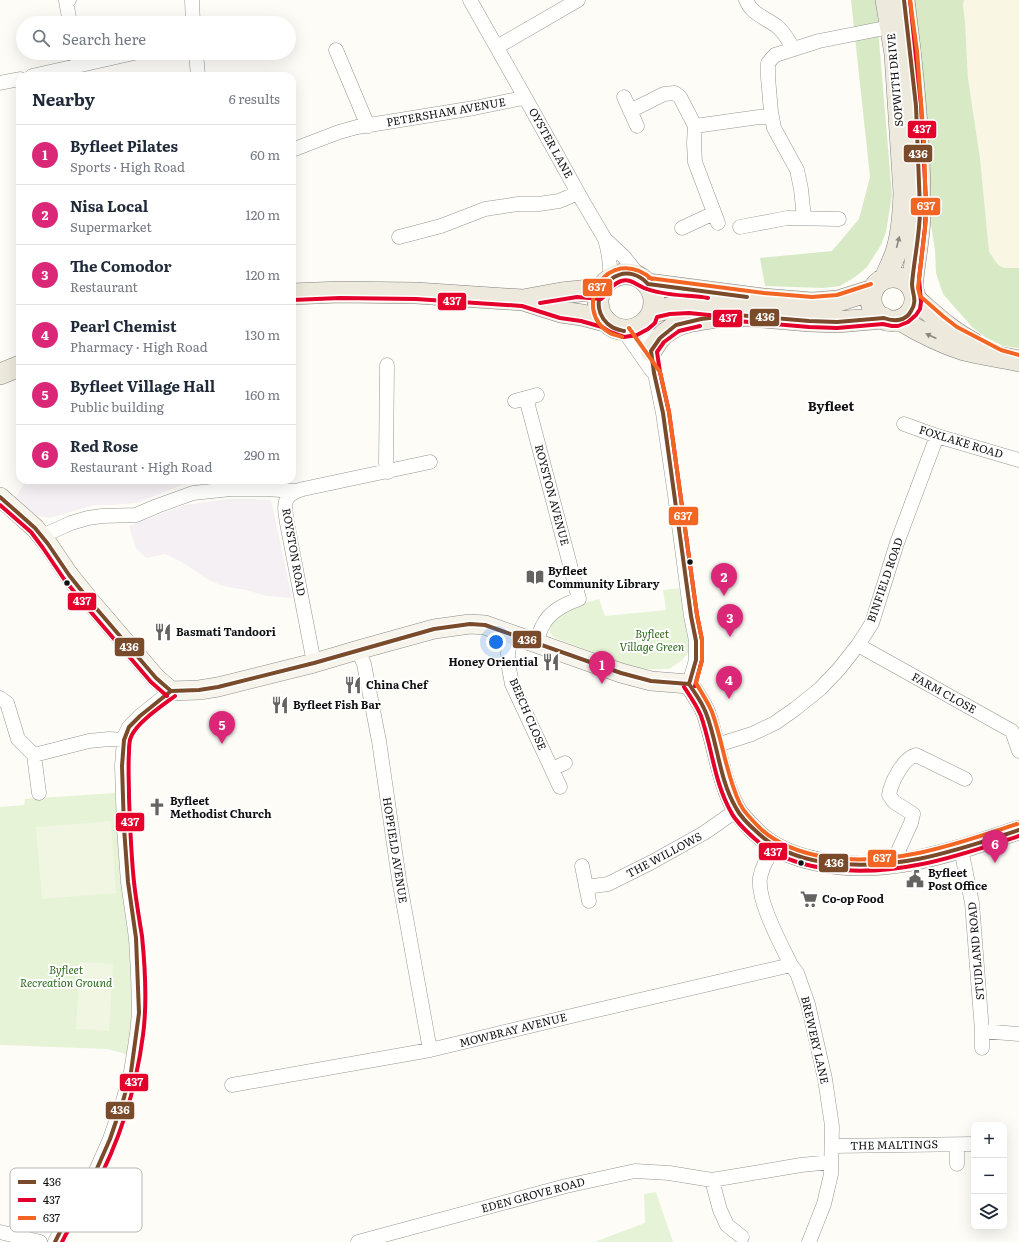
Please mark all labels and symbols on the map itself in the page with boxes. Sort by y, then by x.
street label: SOPWITH DRIVE [882,33,906,127]
street label: PETERSHAM AVENUE [385,93,507,129]
street label: OYSTER LANE [526,104,578,181]
line badge: 437 [907,120,937,139]
text: 437 [913,120,931,136]
line badge: 436 [903,144,933,163]
text: 436 [908,145,928,161]
line badge: 637 [910,197,941,216]
text: 637 [917,197,935,213]
one-way arrow [896,235,902,248]
line badge: 637 [582,278,613,297]
text: 637 [588,278,606,294]
line badge: 437 [437,292,467,311]
text: 437 [443,292,461,308]
line badge: 436 [749,308,780,327]
text: 436 [755,308,775,324]
line badge: 437 [712,309,743,328]
text: 437 [719,309,737,325]
one-way arrow [925,333,937,339]
district label: Byfleet [808,396,855,415]
street label: FOXLAKE ROAD [917,421,1005,461]
street label: ROYSTON AVENUE [532,442,574,547]
line badge: 637 [668,506,699,526]
street label: ROYSTON ROAD [279,507,311,597]
text: 637 [674,507,692,523]
street label: BINFIELD ROAD [862,535,906,624]
unlabelled marker [685,557,695,567]
place label: Byfleet Community Library [548,562,660,591]
pin: 2 [711,563,737,596]
library icon: Byfleet Community Library [525,567,545,587]
unlabelled marker [62,578,72,588]
line badge: 437 [67,592,97,611]
text: 437 [73,592,91,608]
pin: 3 [717,604,743,637]
restaurant icon: Basmati Tandoori [153,622,173,642]
place label: Basmati Tandoori [176,623,276,639]
park label: Byfleet Village Green [620,625,685,654]
line badge: 436 [512,630,542,649]
text: 436 [517,631,537,647]
your location [486,632,506,652]
line badge: 436 [114,637,145,657]
text: 436 [119,638,139,654]
pin: 1 [589,651,615,684]
restaurant icon: Honey Oriential [541,652,561,672]
place label: Honey Oriential [448,653,538,669]
pin: 4 [716,666,742,699]
street label: FARM CLOSE [909,668,980,716]
restaurant icon: China Chef [343,675,363,695]
street label: BEECH CLOSE [507,675,551,752]
place label: China Chef [366,676,429,692]
restaurant icon: Byfleet Fish Bar [270,695,290,715]
place label: Byfleet Fish Bar [293,696,381,712]
pin: 5 [209,711,235,744]
place label: Byfleet Methodist Church [170,792,272,821]
street label: HOPFIELD AVENUE [380,796,412,904]
church icon: Byfleet Methodist Church [147,797,167,817]
line badge: 437 [115,812,145,832]
text: 437 [121,813,139,829]
street label: THE WILLOWS [623,827,704,881]
pin: 6 [982,830,1008,863]
line badge: 437 [758,842,788,861]
text: 437 [764,843,782,859]
line badge: 637 [867,849,897,868]
text: 637 [873,849,891,865]
line badge: 436 [818,853,849,873]
text: 436 [824,854,844,870]
unlabelled marker [796,858,806,868]
place label: Byfleet Post Office [928,864,987,893]
public building icon: Byfleet Post Office [905,869,925,889]
supermarket icon: Co-op Food [799,889,819,909]
place label: Co-op Food [822,890,884,906]
street label: STUDLAND ROAD [963,901,987,1001]
park label: Byfleet Recreation Ground [20,961,113,990]
street label: BREWERY LANE [798,994,834,1085]
street label: MOWBRAY AVENUE [457,1008,568,1050]
line badge: 437 [119,1073,149,1092]
text: 437 [125,1073,143,1089]
line badge: 436 [105,1101,135,1120]
text: 436 [110,1101,130,1117]
street label: THE MALTINGS [850,1135,938,1153]
legend [10,1168,142,1232]
street label: EDEN GROVE ROAD [479,1172,586,1216]
text: 436 [43,1173,61,1189]
text: 437 [43,1191,61,1207]
text: 637 [43,1209,61,1225]

